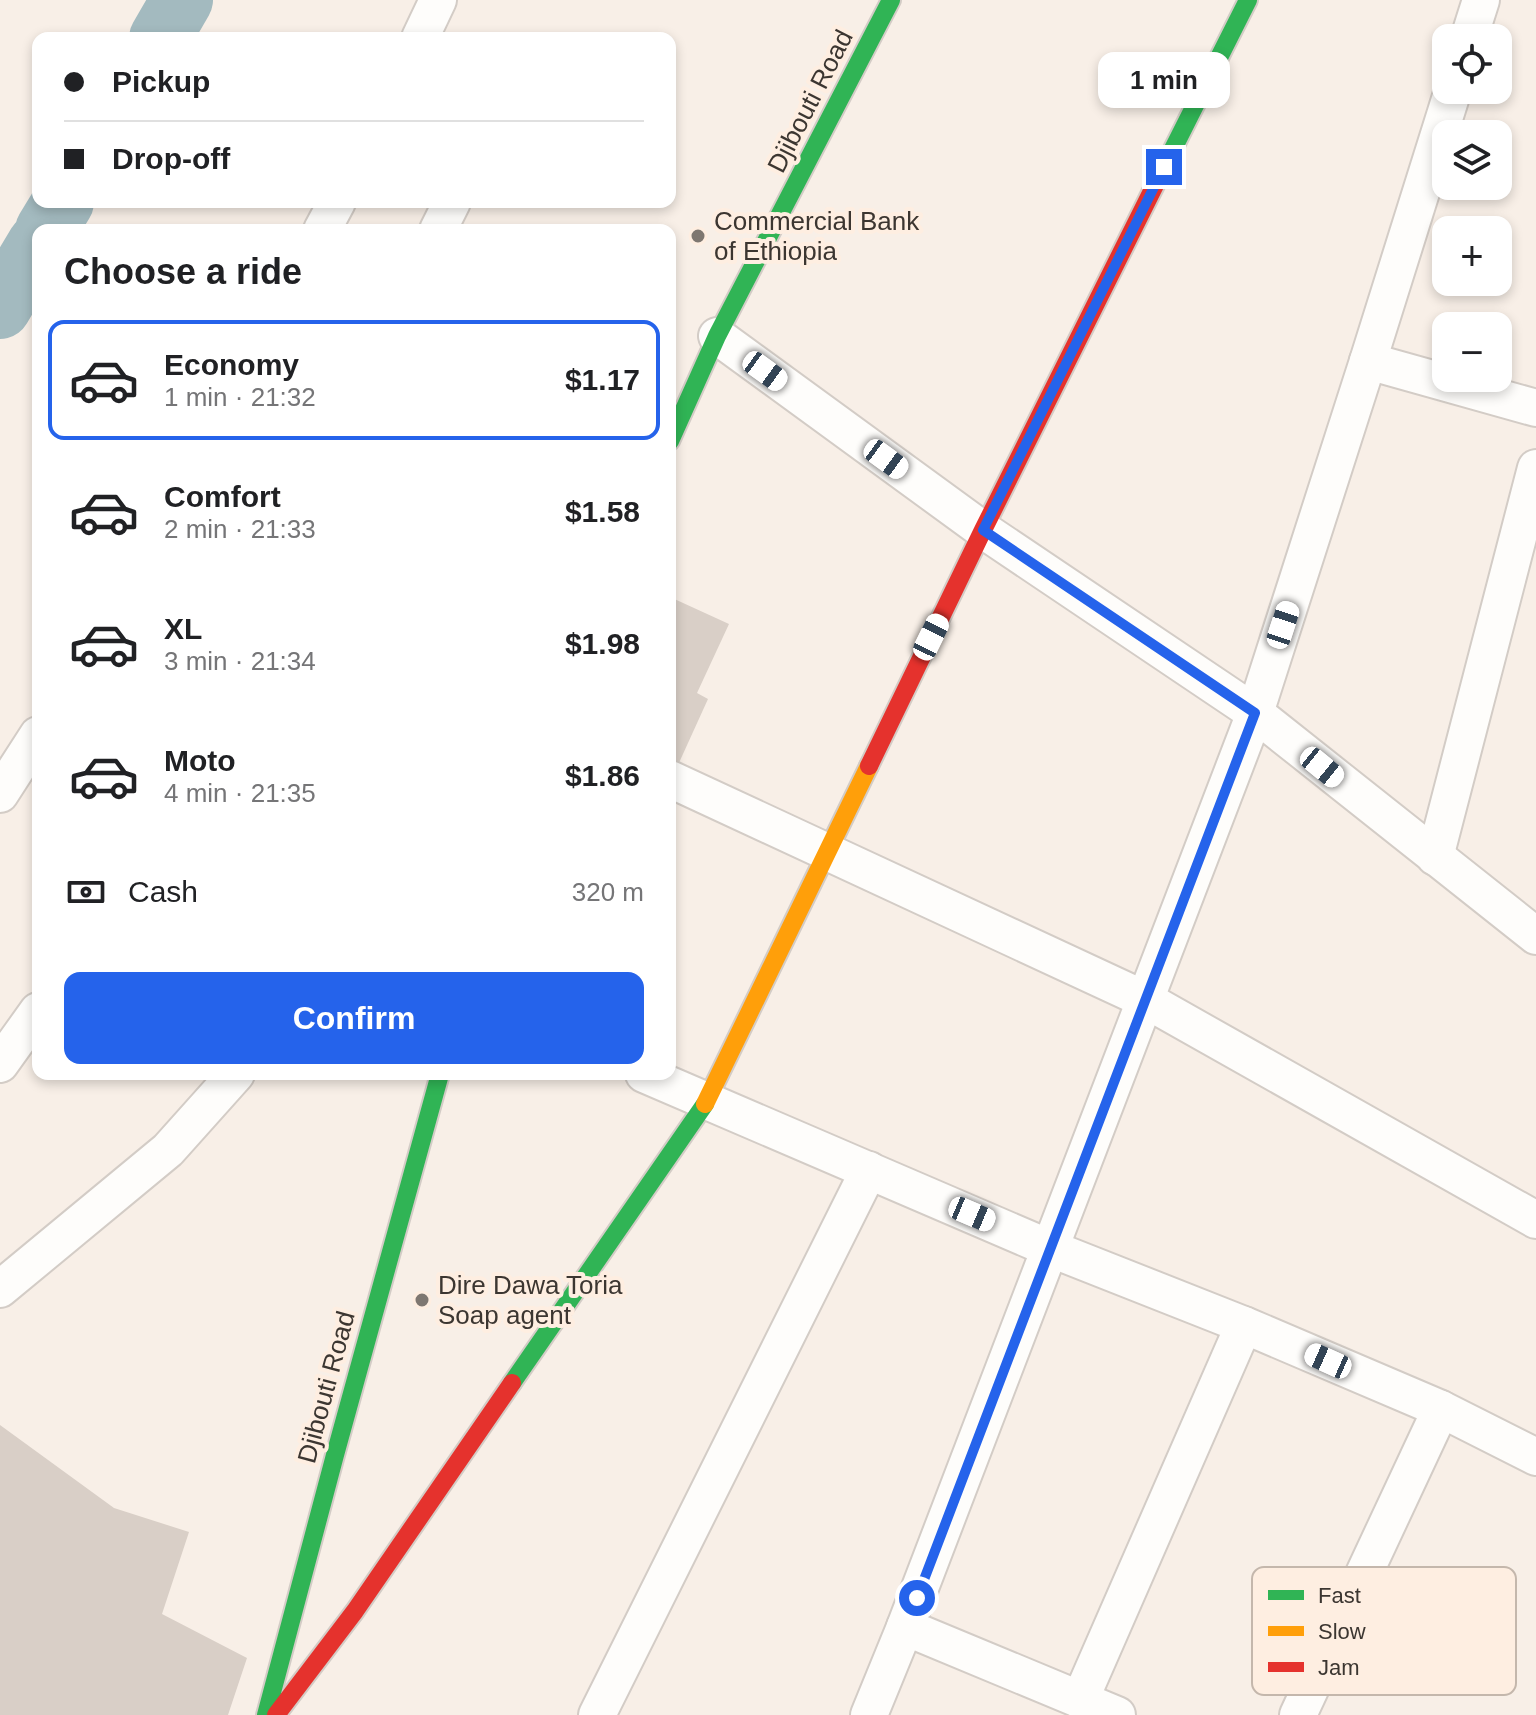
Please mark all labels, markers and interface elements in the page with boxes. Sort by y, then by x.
map controls [1432,24,1512,392]
button: locate [1432,24,1512,104]
street label: Djibouti Road [761,25,859,177]
callout: 1 min [1098,51,1230,107]
text: Pickup [112,65,210,98]
text: 1 min [1130,65,1198,95]
button: layers [1432,120,1512,200]
text: Drop-off [112,142,230,175]
route end [1146,149,1182,185]
place label: Commercial Bank of Ethiopia [714,206,920,266]
button: + [1432,216,1512,296]
marker: Commercial Bank of Ethiopia [689,227,707,245]
text: Choose a ride [64,251,302,292]
button: − [1432,312,1512,392]
icon: car [68,344,140,416]
car [739,347,791,395]
text: Economy [164,348,299,381]
text: $1.17 [565,363,640,396]
text: 1 min · 21:32 [164,382,316,412]
car [860,435,912,483]
icon: car [68,476,140,548]
text: Comfort [164,480,281,513]
text: $1.58 [565,495,640,528]
text: 2 min · 21:33 [164,514,316,544]
car [1264,598,1302,652]
icon: car [68,608,140,680]
car [910,610,952,664]
text: XL [164,612,202,645]
text: $1.98 [565,627,640,660]
text: 3 min · 21:34 [164,646,316,676]
icon: car [68,740,140,812]
car [1296,743,1348,791]
text: Moto [164,744,236,777]
text: $1.86 [565,759,640,792]
text: 4 min · 21:35 [164,778,316,808]
icon: cash [64,870,108,914]
text: Cash [128,875,198,908]
text: 320 m [572,877,644,907]
button: Confirm [64,972,644,1064]
car [945,1194,999,1234]
place label: Dire Dawa Toria Soap agent [438,1270,623,1330]
marker: Dire Dawa Toria Soap agent [413,1291,431,1309]
street label: Djibouti Road [291,1308,361,1466]
car [1301,1340,1355,1382]
legend [1252,1567,1516,1695]
route start [899,1580,935,1616]
text: Fast [1318,1583,1361,1608]
text: Slow [1318,1619,1366,1644]
text: Jam [1318,1655,1360,1680]

